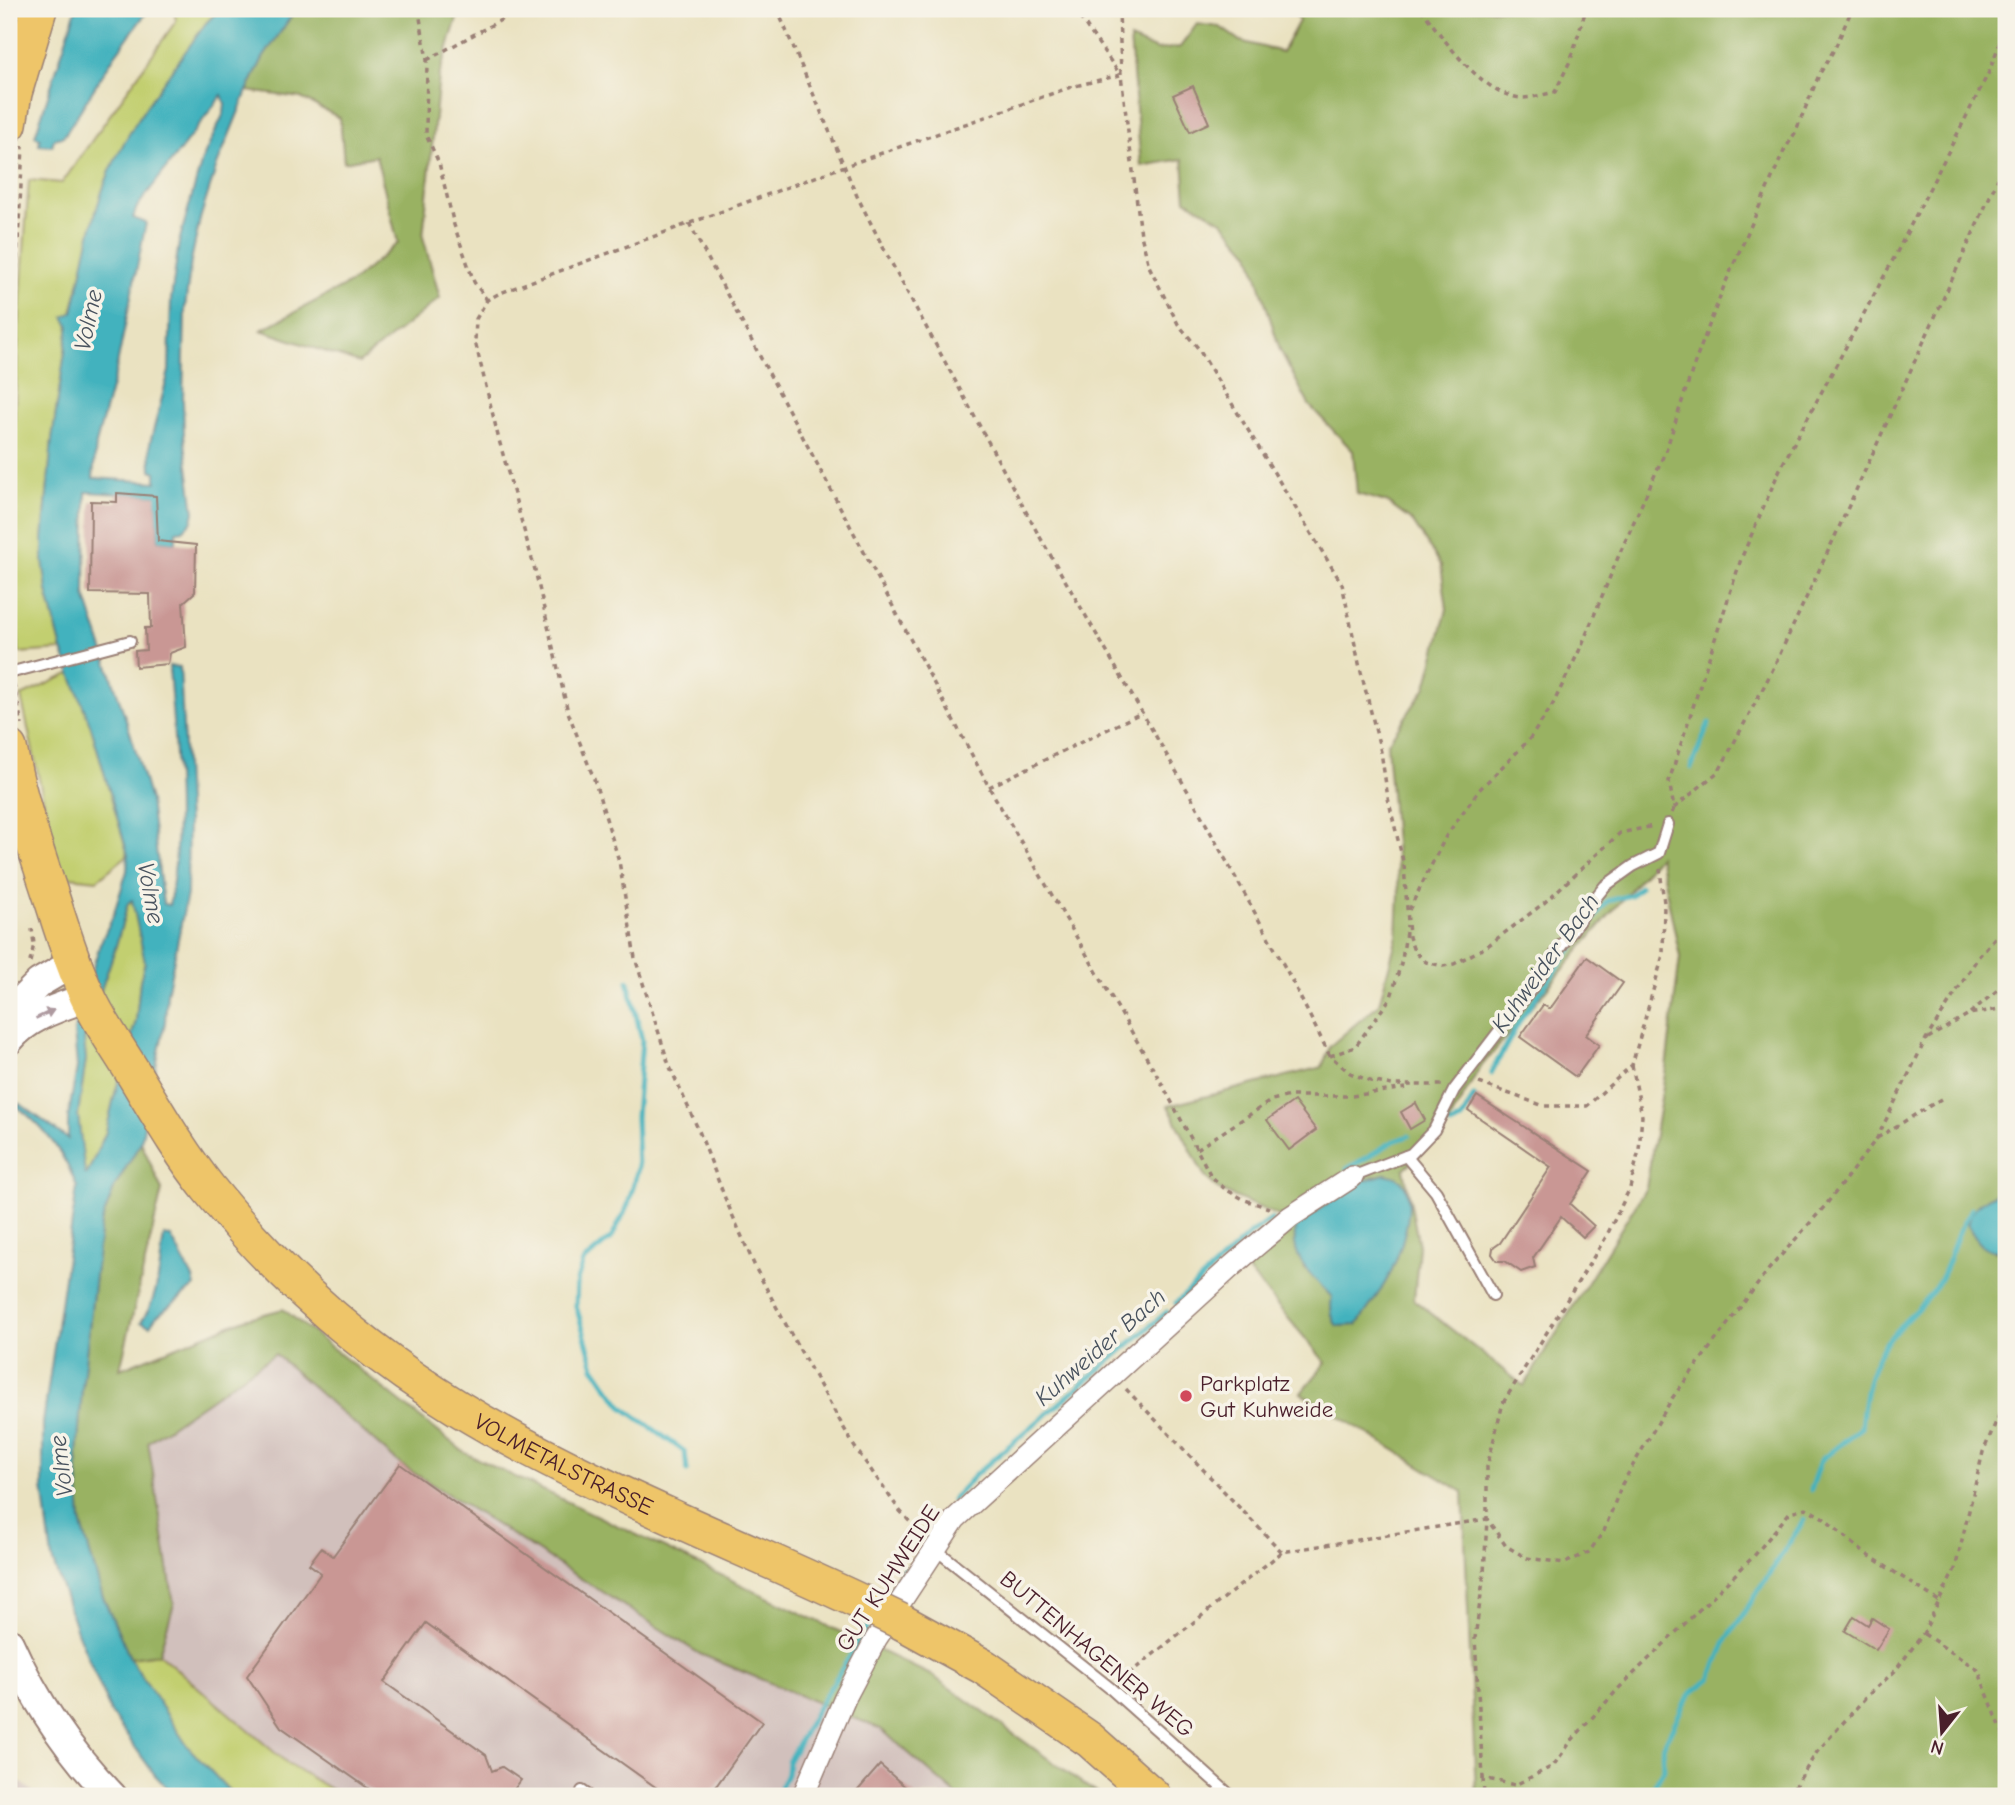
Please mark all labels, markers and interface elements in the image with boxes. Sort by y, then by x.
water label: Volme [68,287,108,353]
water label: Volme [132,860,170,926]
water label: Kuhweider Bach [1485,888,1605,1038]
one-way arrow [35,1008,56,1019]
water label: Kuhweider Bach [1029,1282,1171,1412]
place label: Parkplatz Gut Kuhweide [1200,1370,1333,1423]
marker: Parkplatz Gut Kuhweide [1178,1388,1194,1404]
street label: VOLMETALSTRASSE [470,1407,658,1521]
water label: Volme [43,1434,79,1498]
street label: GUT KUHWEIDE [831,1500,945,1656]
street label: BUTTENHAGENER WEG [995,1565,1199,1743]
north arrow [1906,1696,1976,1766]
text: N [1928,1735,1946,1760]

